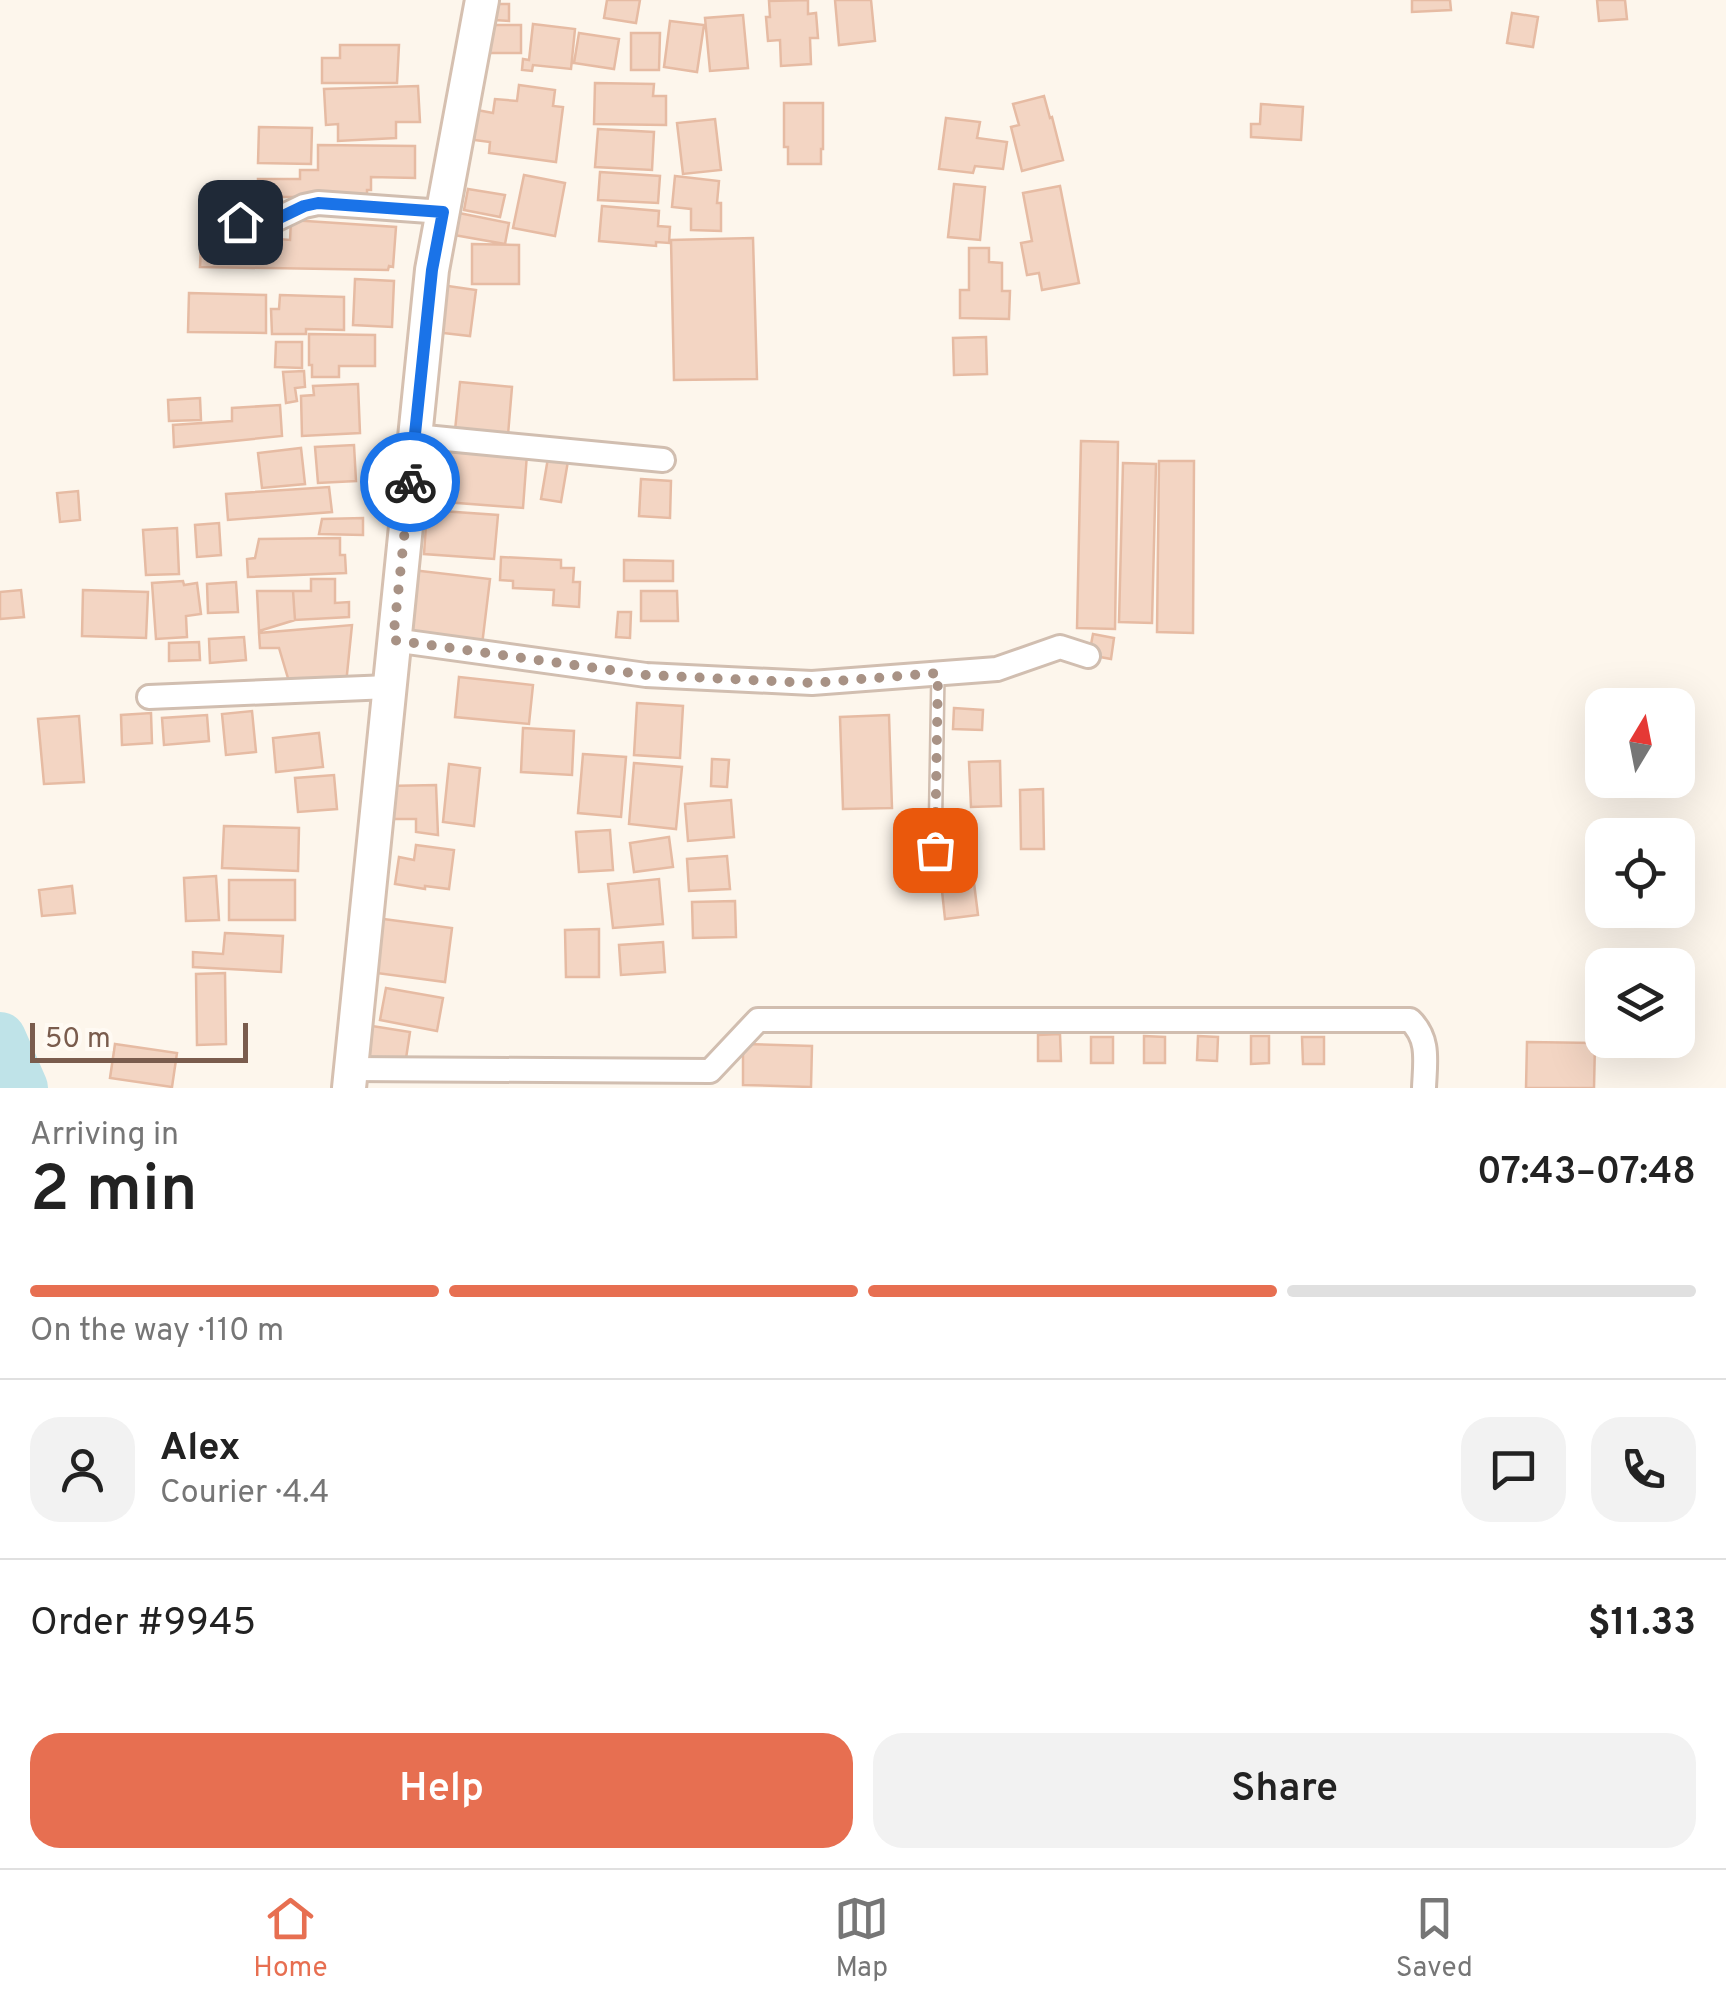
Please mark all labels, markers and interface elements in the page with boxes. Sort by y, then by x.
pin [198,180,283,265]
icon: home [213,195,268,250]
courier [360,432,460,532]
icon: bike [383,455,438,510]
north arrow [1585,688,1695,798]
map controls [1585,688,1695,1058]
pin [893,808,978,893]
button: locate [1585,818,1695,928]
icon: bag [908,823,963,878]
button: layers [1585,948,1695,1058]
scale bar [30,1018,248,1062]
text: 50 m [45,1022,111,1058]
text: Arriving in [30,1116,179,1156]
text: 07:43–07:48 [1477,1149,1696,1198]
text: 2 min [30,1152,198,1234]
text: On the way · 110 m [30,1312,284,1352]
button: person [30,1417,135,1522]
button: chat [1461,1417,1566,1522]
button: phone [1591,1417,1696,1522]
text: Alex [160,1425,240,1474]
text: Courier · 4.4 [160,1474,329,1514]
text: Order #9945 [30,1600,256,1649]
text: $11.33 [1588,1600,1696,1649]
button: Help [30,1733,853,1848]
button: Share [873,1733,1696,1848]
tab: Home [253,1891,328,1987]
tab: Map [834,1891,889,1987]
tab: Saved [1396,1891,1473,1987]

